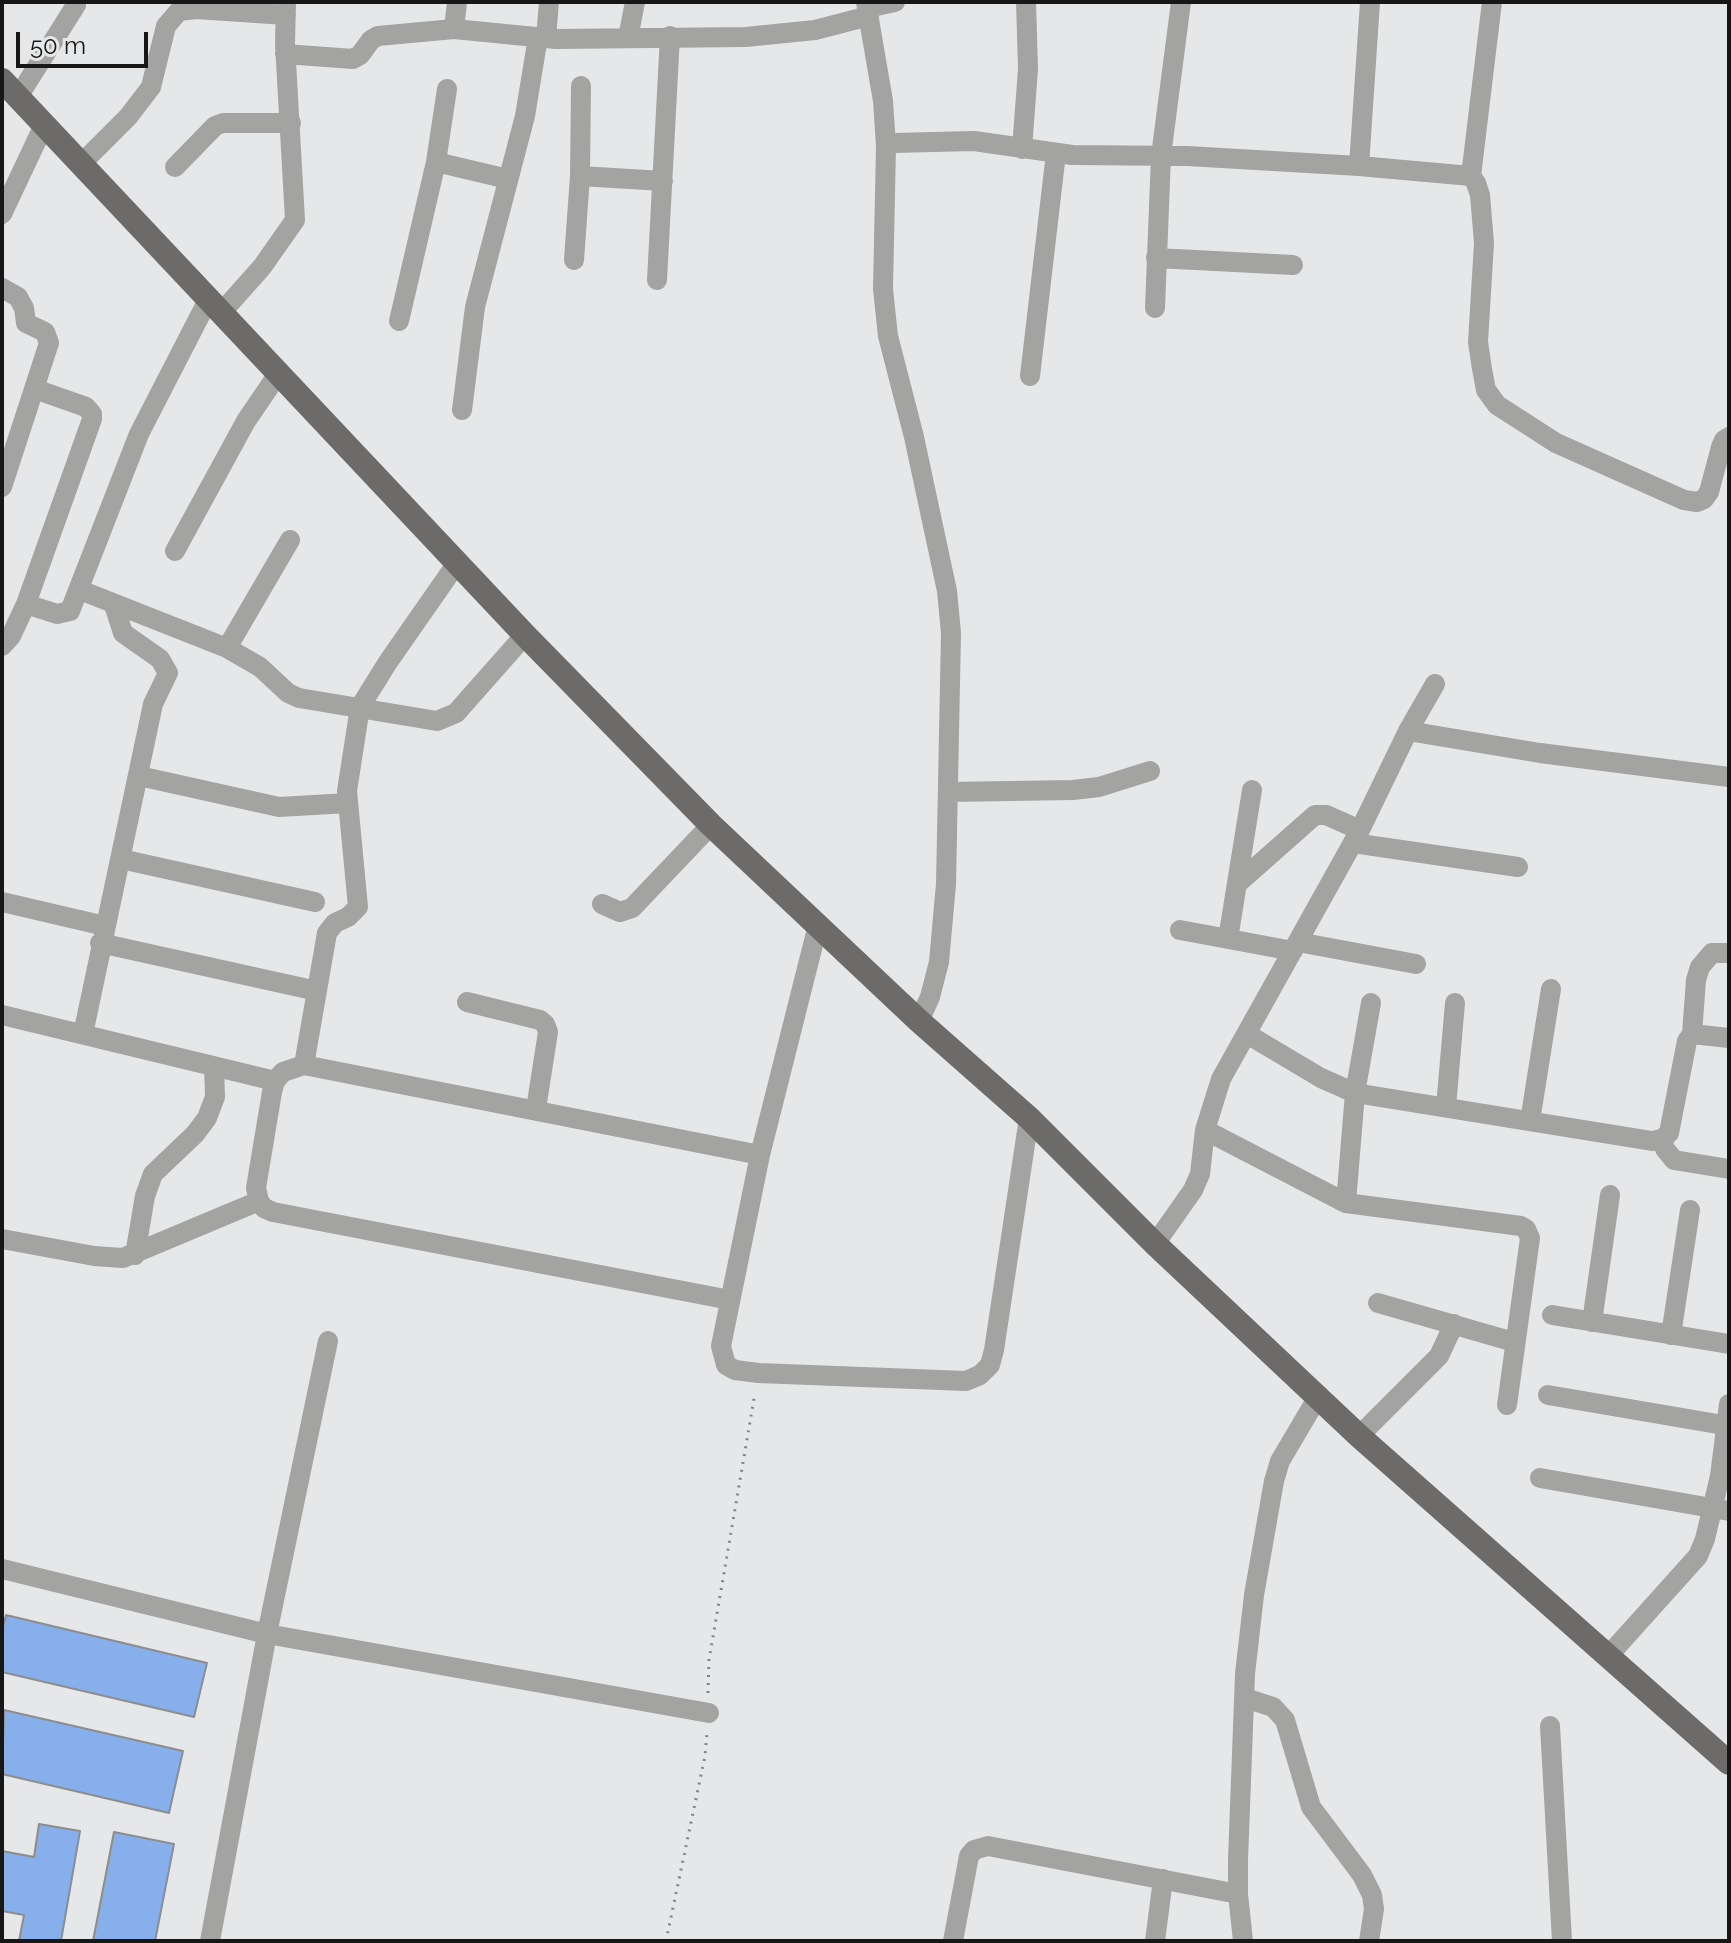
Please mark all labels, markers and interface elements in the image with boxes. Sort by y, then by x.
scale bar [20,16,152,66]
text: 50 m [30,31,86,60]

